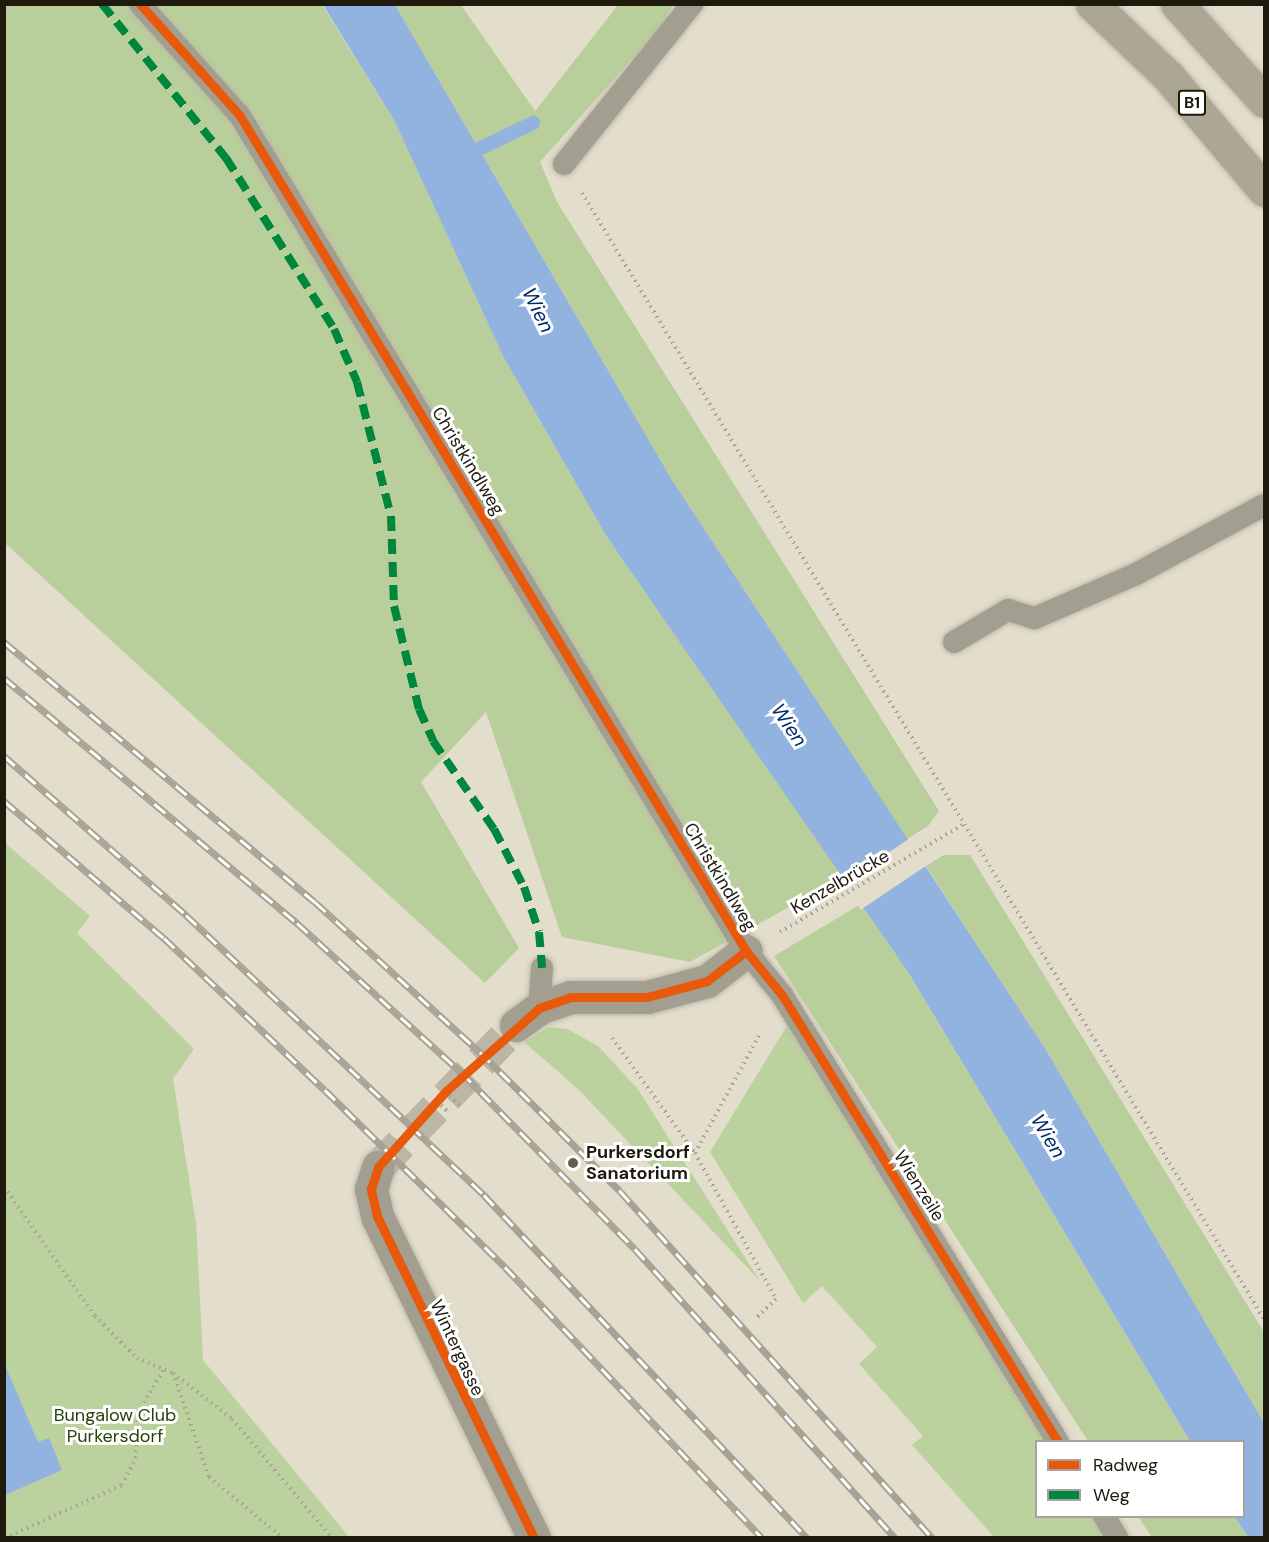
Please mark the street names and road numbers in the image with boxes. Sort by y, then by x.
road number: B1 [1177,90,1207,116]
street label: Christkindlweg [427,403,509,519]
street label: Christkindlweg [679,819,761,935]
street label: Kenzelbrücke [787,845,893,919]
street label: Wienzeile [889,1147,949,1225]
street label: Wintergasse [425,1296,489,1400]

